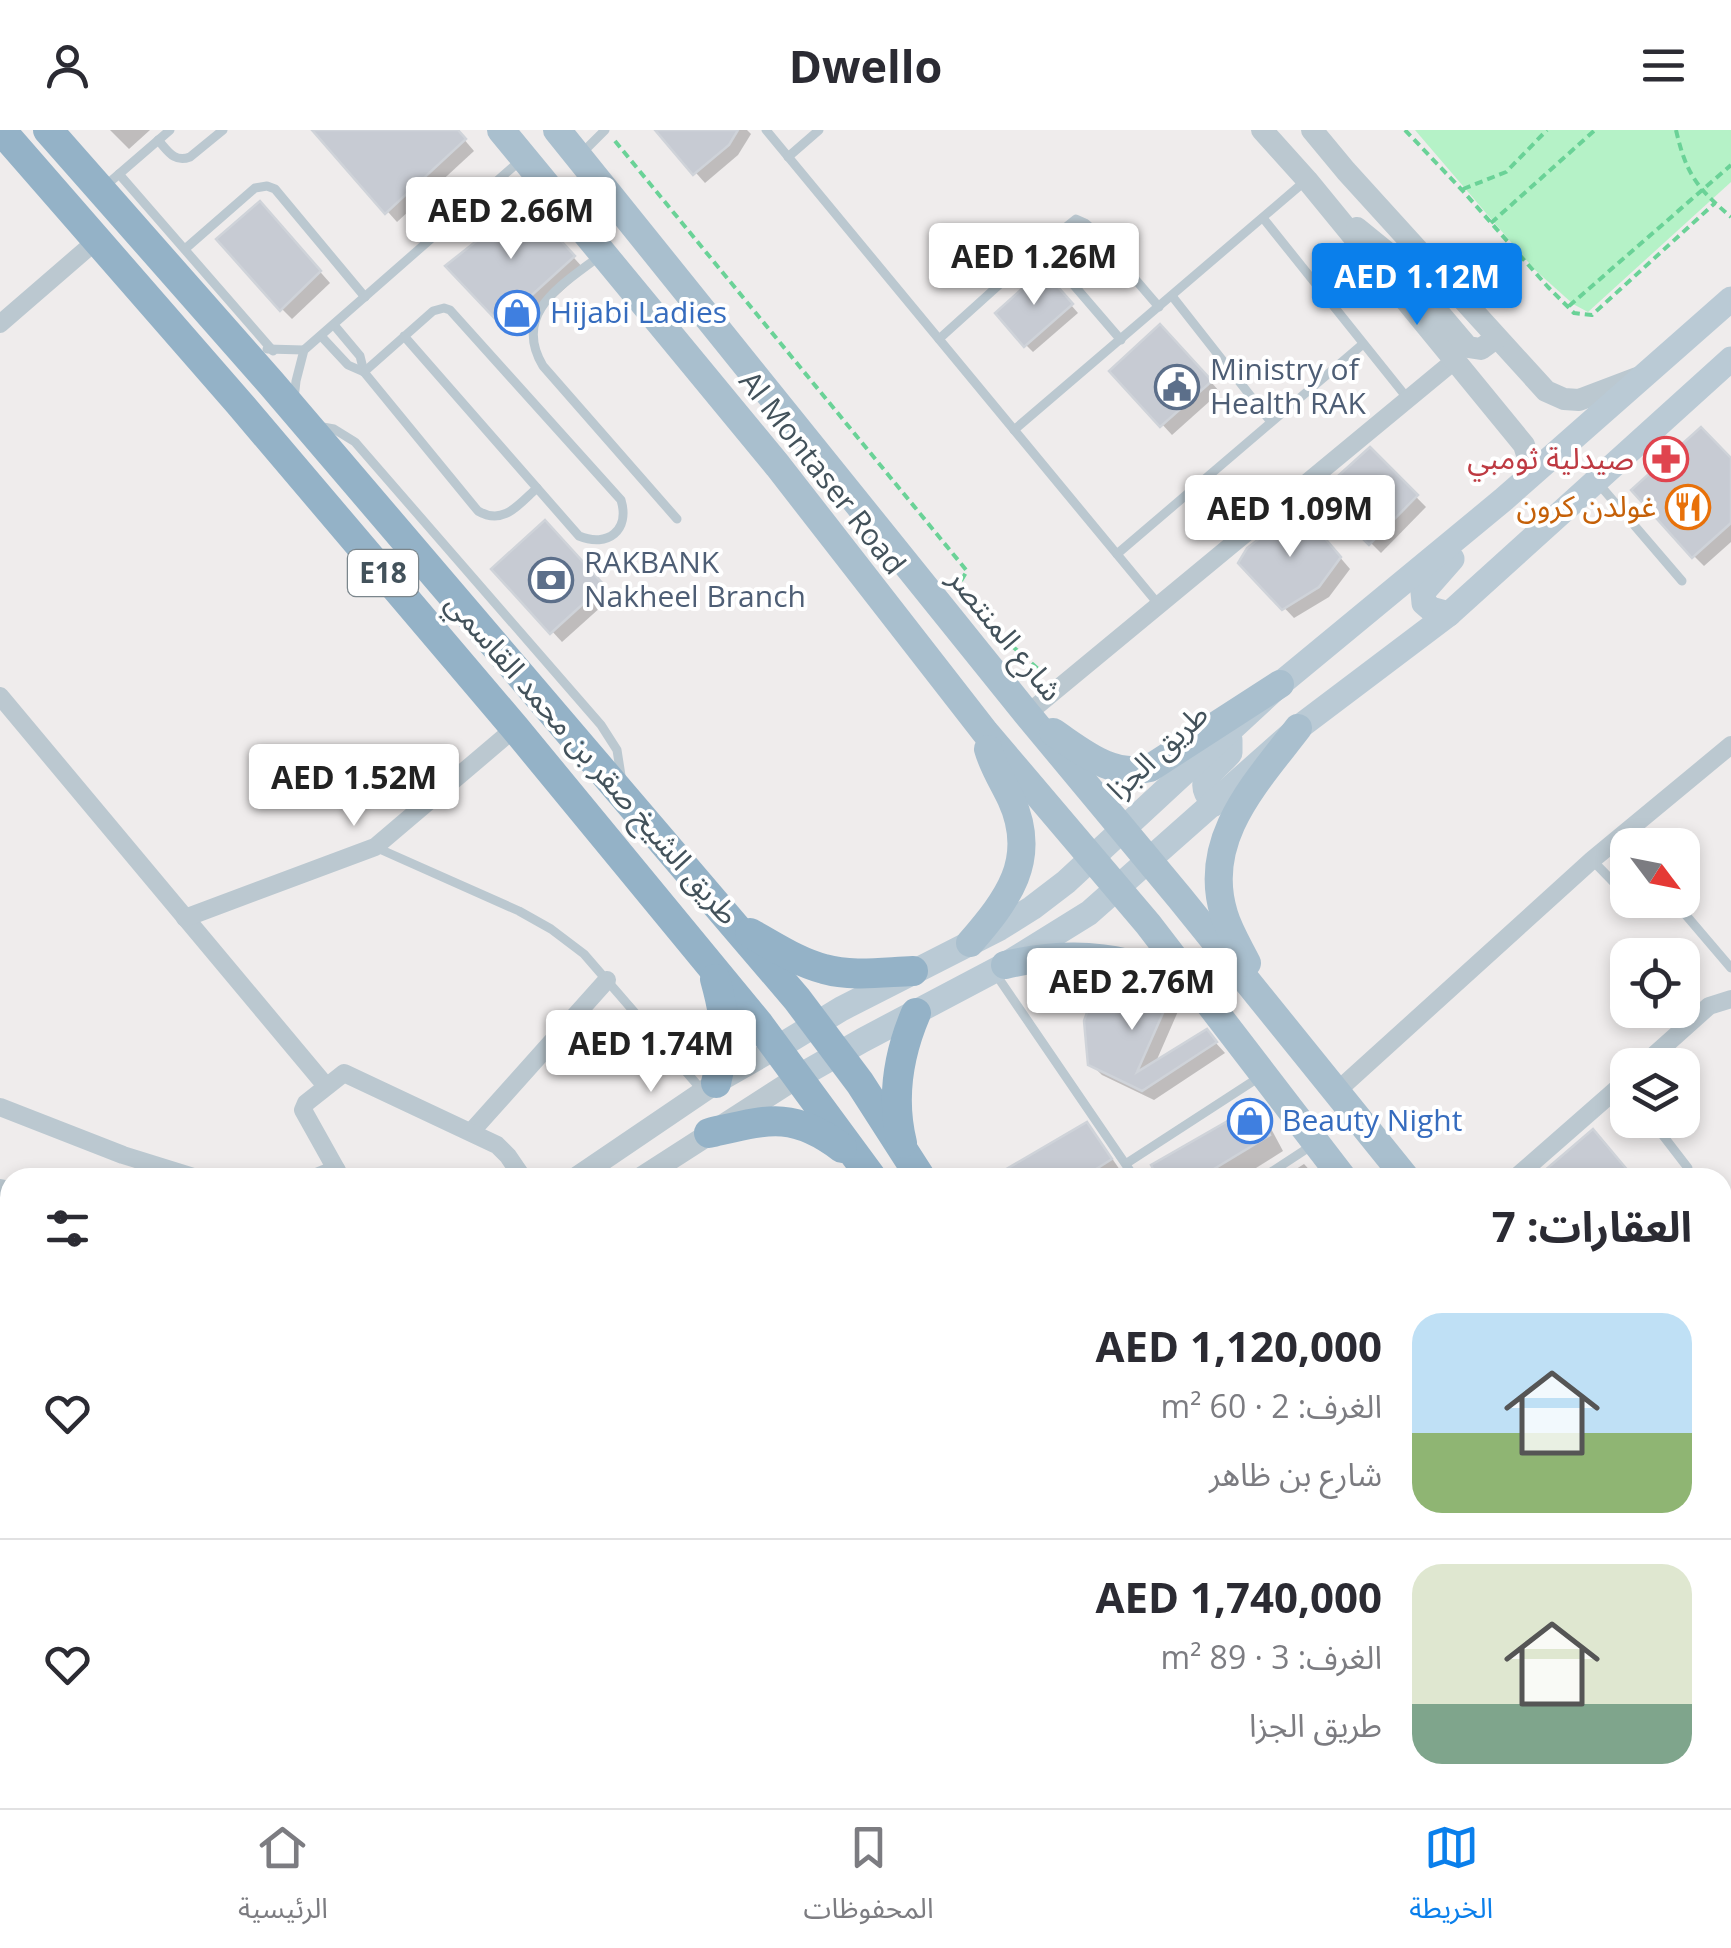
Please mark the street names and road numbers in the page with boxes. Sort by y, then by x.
street label: Al Montaser Road [731,362,916,582]
road number: E18 [348,550,418,596]
street label: شارع المنتصر [937,558,1073,711]
street label: طريق الشيخ صقر بن محمد القاسمي [434,583,749,936]
street label: طريق الجزا [1097,693,1217,808]

